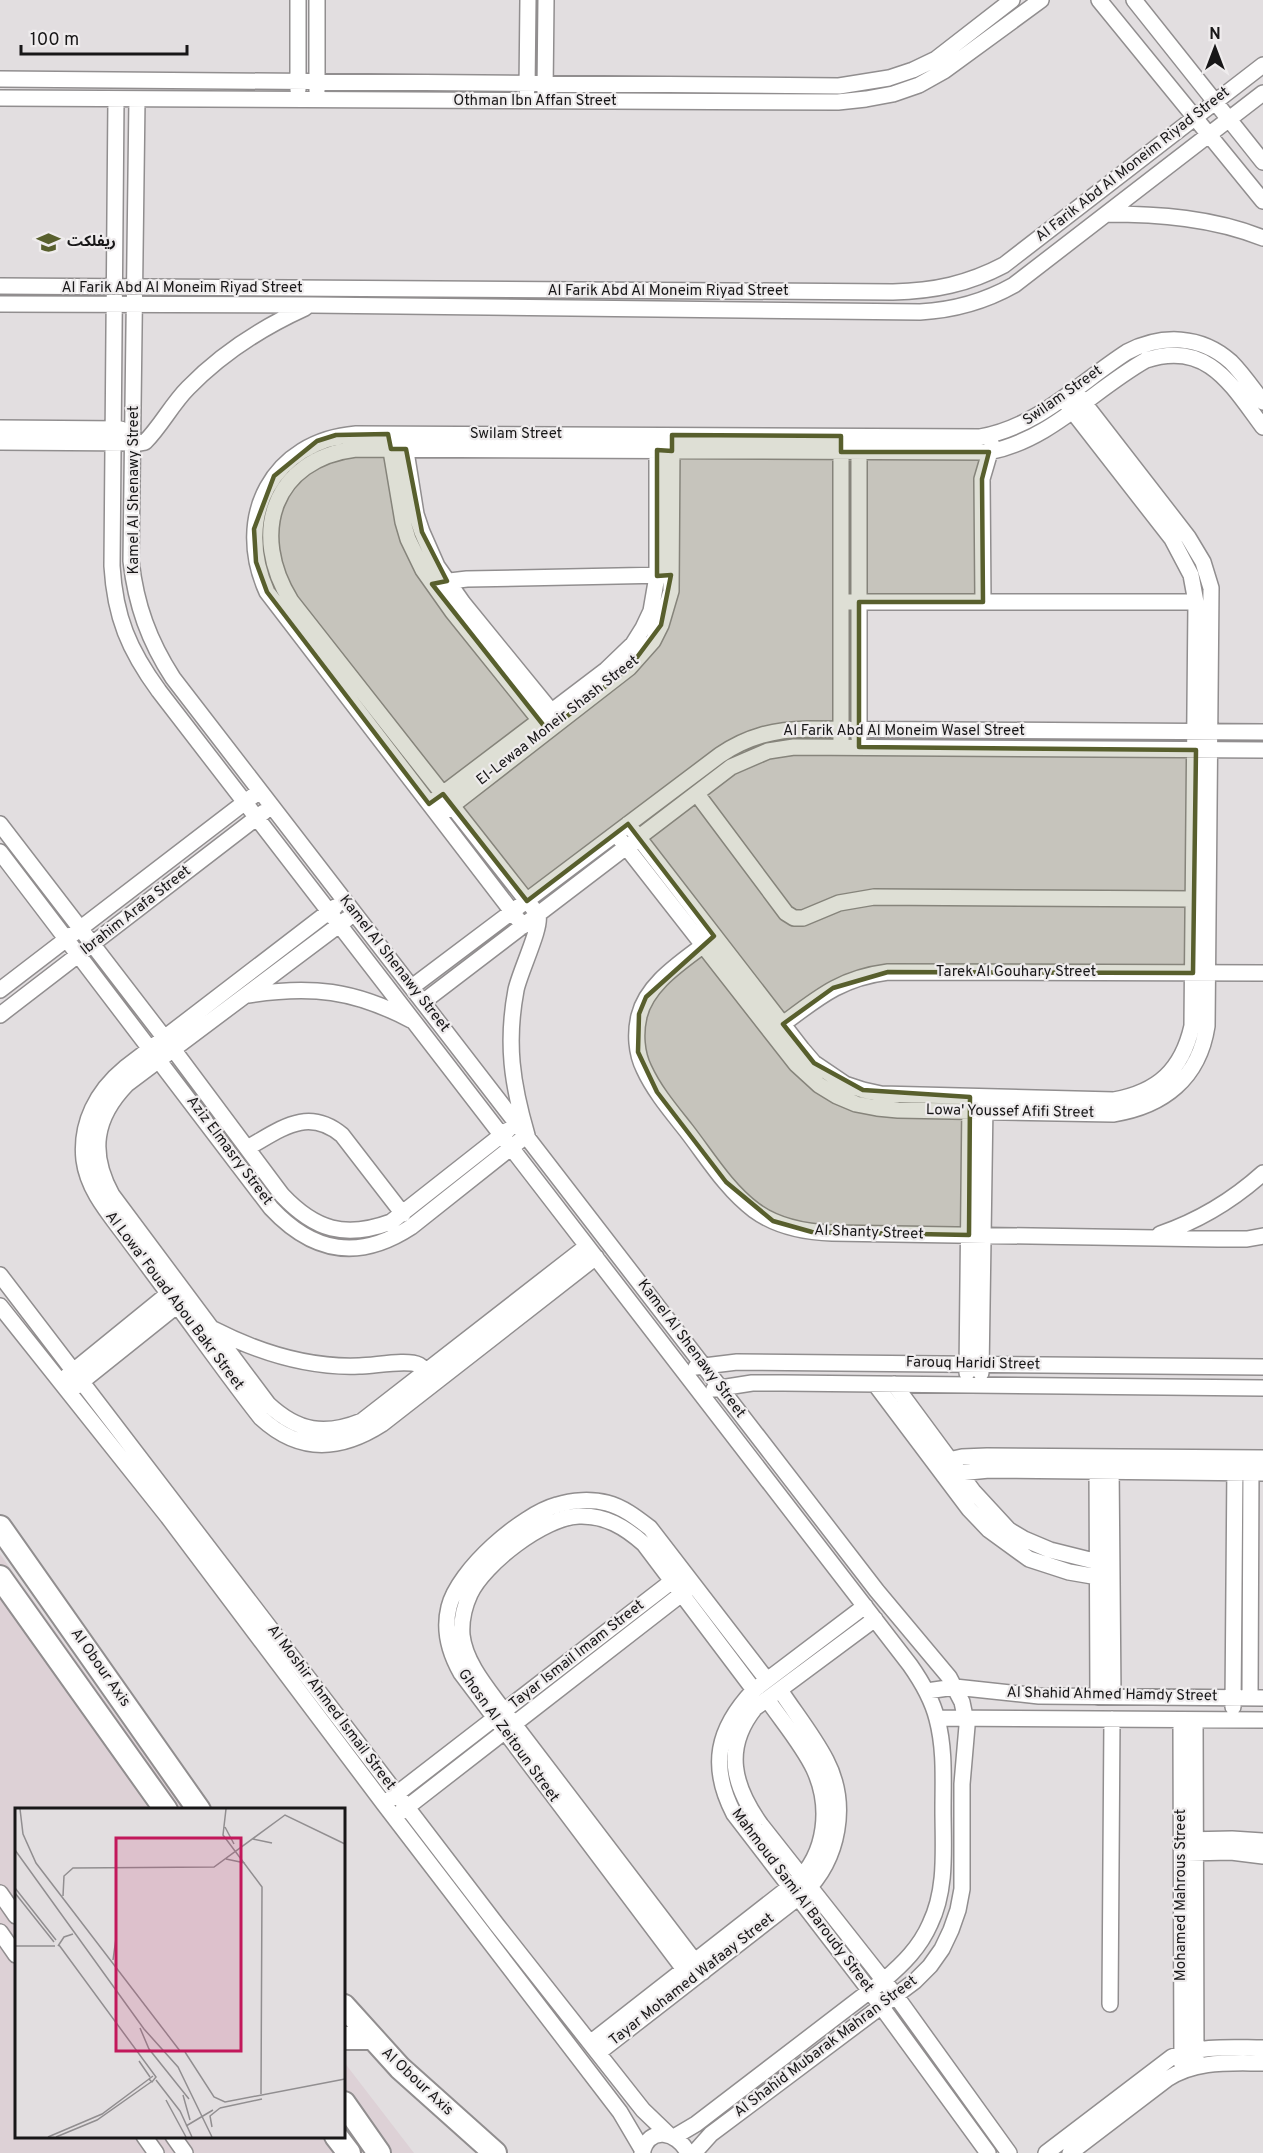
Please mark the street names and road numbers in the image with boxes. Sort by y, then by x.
street label: Al Farik Abd Al Moneim Riyad Street [1032,83,1234,247]
street label: Othman Ibn Affan Street [453,92,617,111]
street label: Al Farik Abd Al Moneim Riyad Street [61,279,303,298]
street label: Al Farik Abd Al Moneim Riyad Street [547,282,789,301]
street label: Swilam Street [1020,362,1106,430]
street label: Kamel Al Shenawy Street [125,406,144,574]
street label: Swilam Street [470,425,562,444]
street label: El-Lewaa Moneir Shash Street [473,652,643,790]
street label: Al Farik Abd Al Moneim Wasel Street [783,722,1025,741]
street label: Ibrahim Arafa Street [77,862,195,960]
street label: Kamel Al Shenawy Street [335,892,453,1036]
street label: Tarek Al Gouhary Street [936,963,1096,982]
street label: Aziz Elmasry Street [182,1093,276,1209]
street label: Lowa' Youssef Afifi Street [926,1101,1094,1123]
street label: Al Lowa' Fouad Abou Bakr Street [101,1208,247,1394]
street label: Al Shanty Street [814,1222,924,1244]
street label: Kamel Al Shenawy Street [633,1276,749,1422]
street label: Farouq Haridi Street [906,1353,1040,1375]
street label: Tayar Ismail Imam Street [506,1596,648,1714]
street label: Al Moshir Ahmed Ismail Street [263,1622,399,1794]
street label: Al Obour Axis [66,1625,134,1711]
street label: Ghosn Al Zeitoun Street [453,1666,563,1806]
street label: Al Shahid Ahmed Hamdy Street [1006,1684,1218,1706]
street label: Mahmoud Sami Al Baroudy Street [727,1805,877,1997]
street label: Mohamed Mahrous Street [1172,1809,1191,1981]
street label: Tayar Mohamed Wafaay Street [606,1910,778,2050]
street label: Al Shahid Mubarak Mahran Street [731,1972,921,2122]
street label: Al Obour Axis [377,2044,457,2120]

